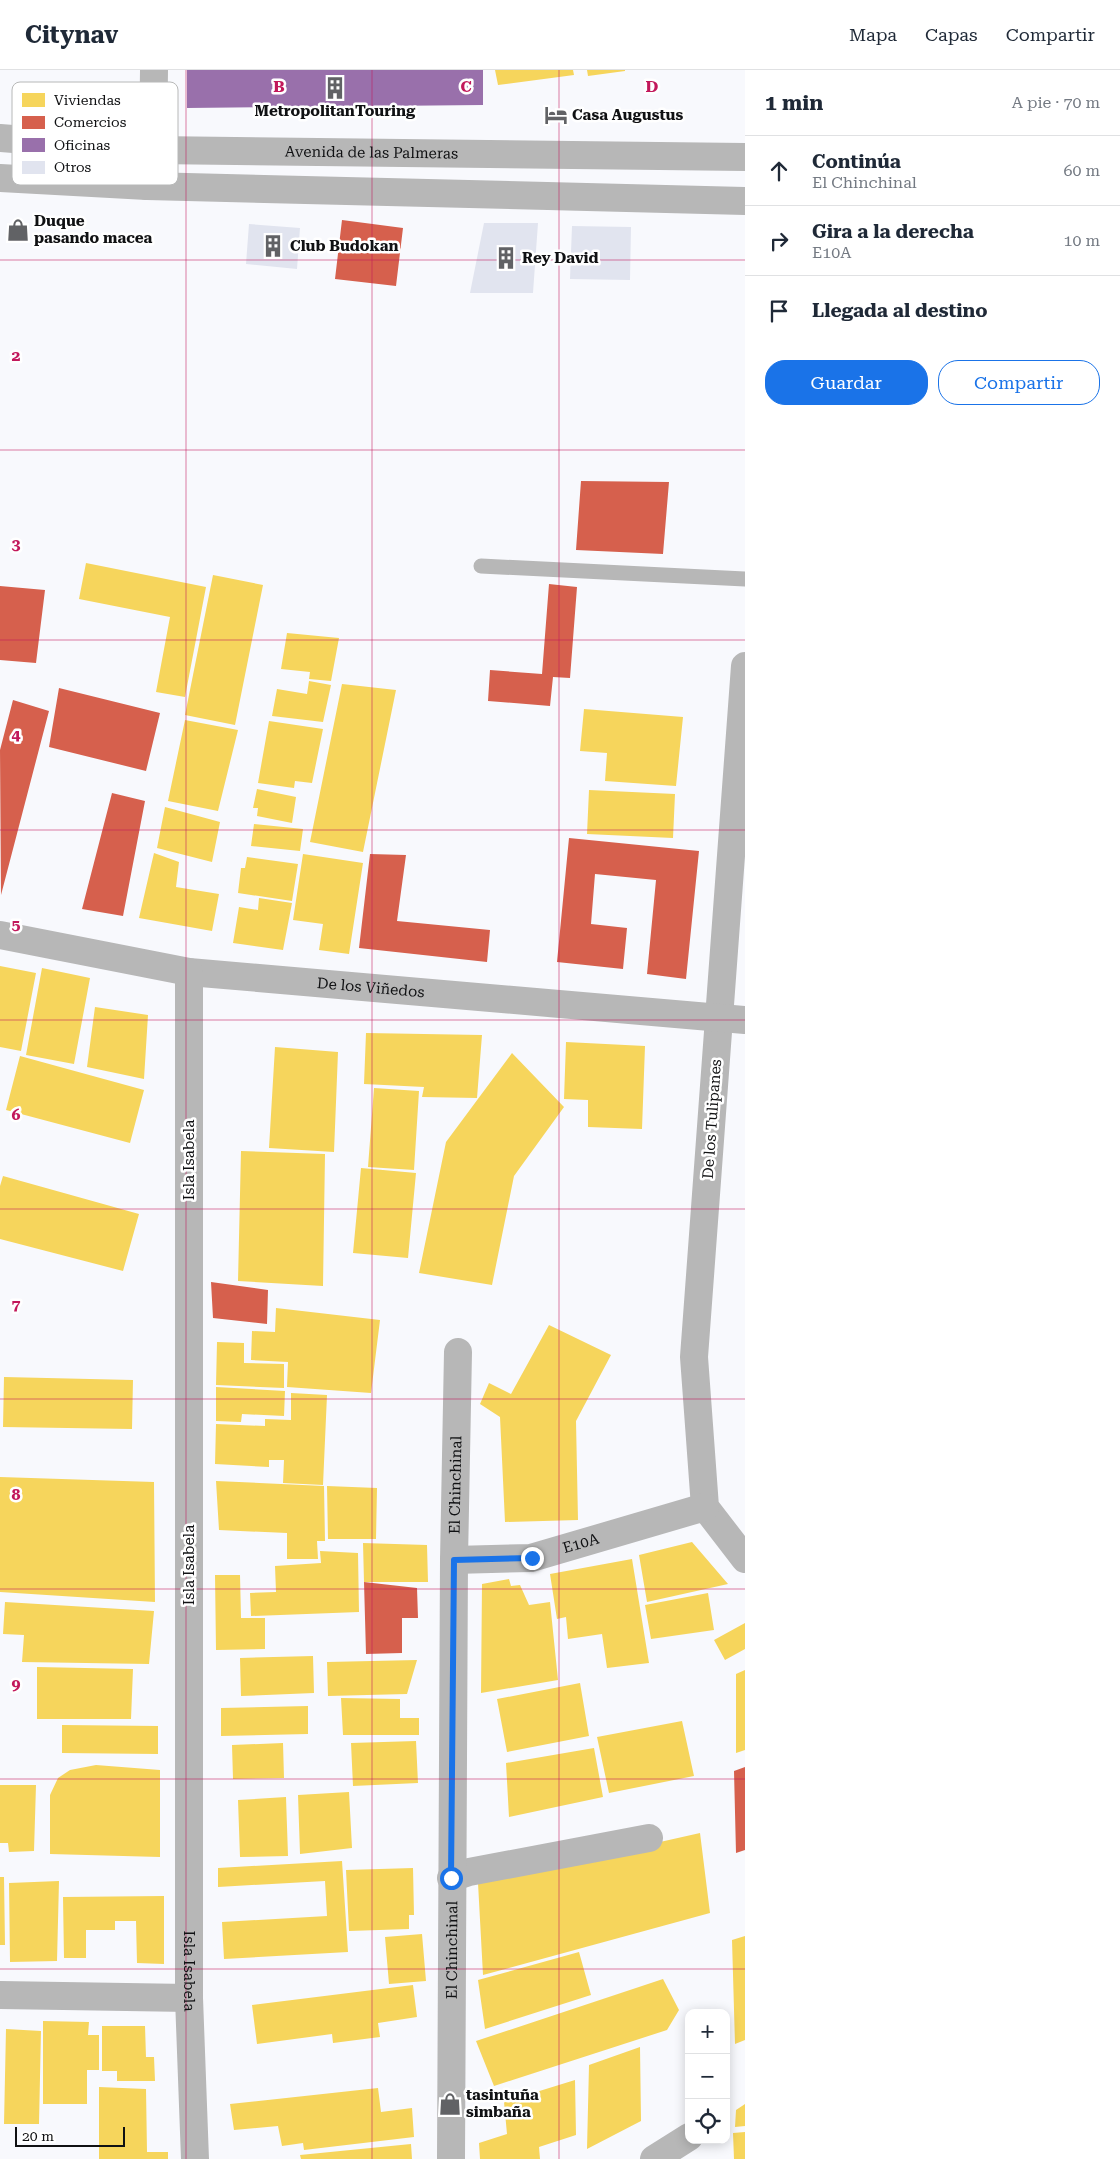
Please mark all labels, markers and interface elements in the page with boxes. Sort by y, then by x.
text: Citynav [25,21,118,49]
text: Mapa [849,24,897,45]
text: Capas [925,24,978,45]
text: Compartir [1006,24,1095,45]
building icon: MetropolitanTouring [322,75,348,101]
text: B [273,77,285,96]
text: C [460,77,472,96]
text: D [646,77,659,96]
legend [12,82,178,185]
text: 1 min [765,91,823,115]
text: Viviendas [54,92,121,108]
text: A pie · 70 m [1012,93,1100,112]
place label: MetropolitanTouring [255,102,416,120]
hotel icon: Casa Augustus [543,102,569,128]
place label: Casa Augustus [572,106,684,124]
text: Comercios [54,114,127,130]
text: Oficinas [54,137,110,153]
street label: Avenida de las Palmeras [285,143,458,163]
text: Continúa [812,150,901,173]
icon: ahead [765,157,793,185]
text: Otros [54,159,92,175]
text: 60 m [1063,161,1100,180]
text: El Chinchinal [812,173,917,192]
place label: Duque pasando macea [34,212,153,247]
shop icon: Duque pasando macea [5,217,31,243]
text: Gira a la derecha [812,220,974,243]
icon: right [765,227,793,255]
text: 10 m [1063,231,1100,250]
building icon: Club Budokan [260,233,286,259]
place label: Club Budokan [290,237,399,255]
text: E10A [812,243,851,262]
building icon: Rey David [493,245,519,271]
place label: Rey David [522,249,599,267]
icon: arrive [765,297,793,325]
text: Llegada al destino [812,299,988,322]
text: 2 [12,346,21,365]
button: Guardar [765,360,928,405]
button: Compartir [938,360,1100,405]
text: 3 [12,535,21,554]
text: 4 [12,725,21,744]
text: 5 [12,915,21,934]
street label: De los Viñedos [316,974,425,1001]
street label: De los Tulipanes [699,1059,725,1179]
text: 6 [12,1105,21,1124]
street label: Isla Isabela [180,1120,198,1200]
text: 7 [12,1295,21,1314]
street label: El Chinchinal [445,1435,465,1534]
text: 8 [12,1485,21,1504]
street label: Isla Isabela [180,1525,198,1605]
street label: E10A [561,1529,602,1557]
route end [521,1547,544,1570]
text: 9 [12,1675,21,1694]
route start [440,1867,463,1890]
street label: El Chinchinal [443,1900,461,1999]
street label: Isla Isabela [180,1931,198,2012]
map controls [685,2009,730,2144]
button: + [685,2009,730,2054]
button: − [685,2054,730,2099]
place label: tasintuña simbaña [466,2086,539,2121]
shop icon: tasintuña simbaña [437,2091,463,2117]
button: locate [685,2099,730,2144]
scale bar [15,2124,125,2147]
text: 20 m [22,2128,54,2144]

